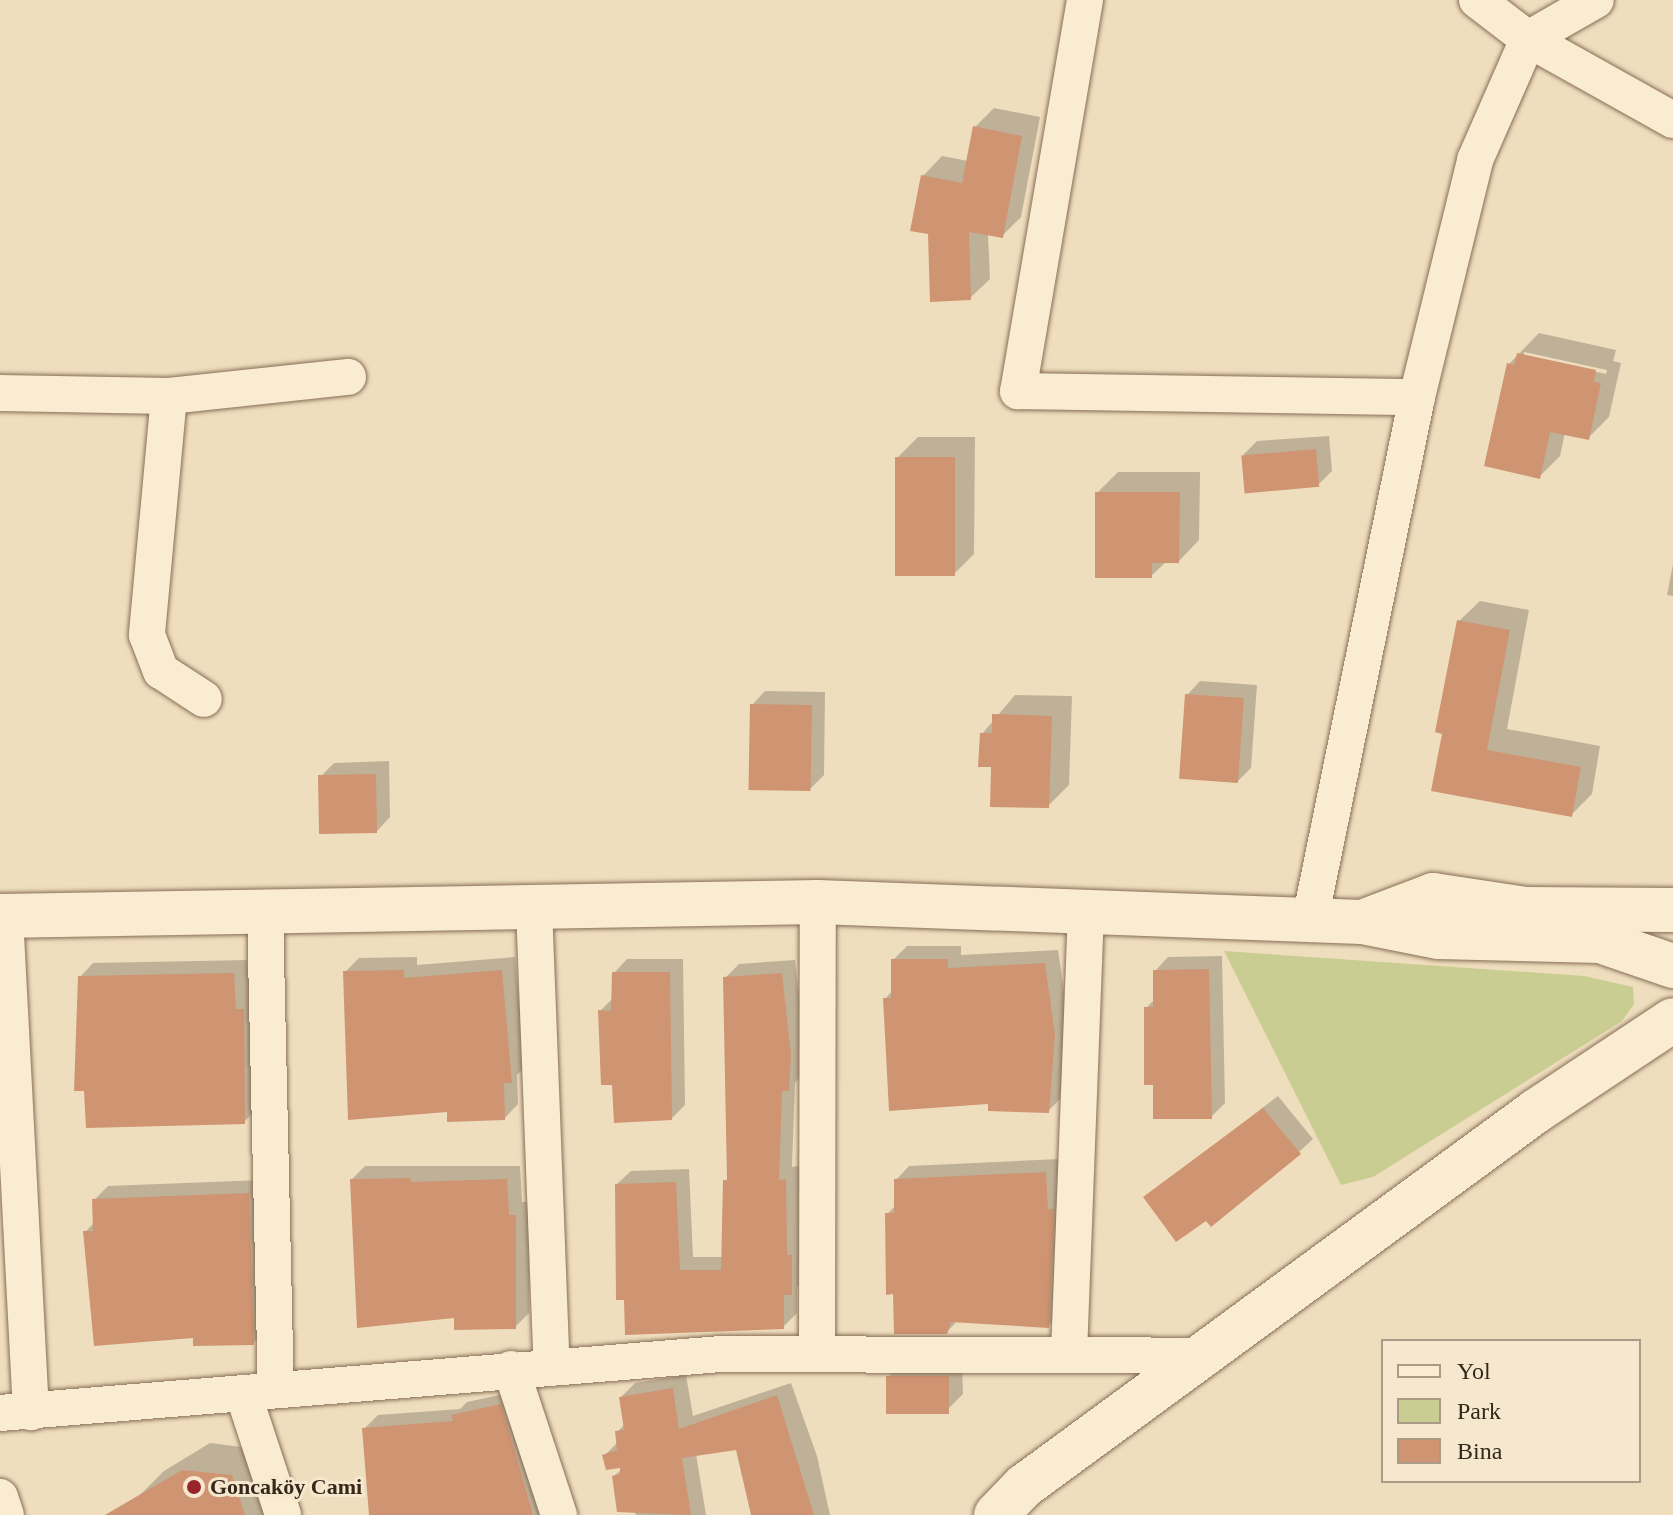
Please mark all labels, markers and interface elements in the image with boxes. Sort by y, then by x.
legend [1381,1339,1641,1483]
text: Yol [1457,1358,1491,1384]
text: Park [1457,1398,1501,1424]
text: Bina [1457,1438,1502,1464]
place label: Goncaköy Cami [210,1474,362,1500]
marker: Goncaköy Cami [185,1478,203,1496]

